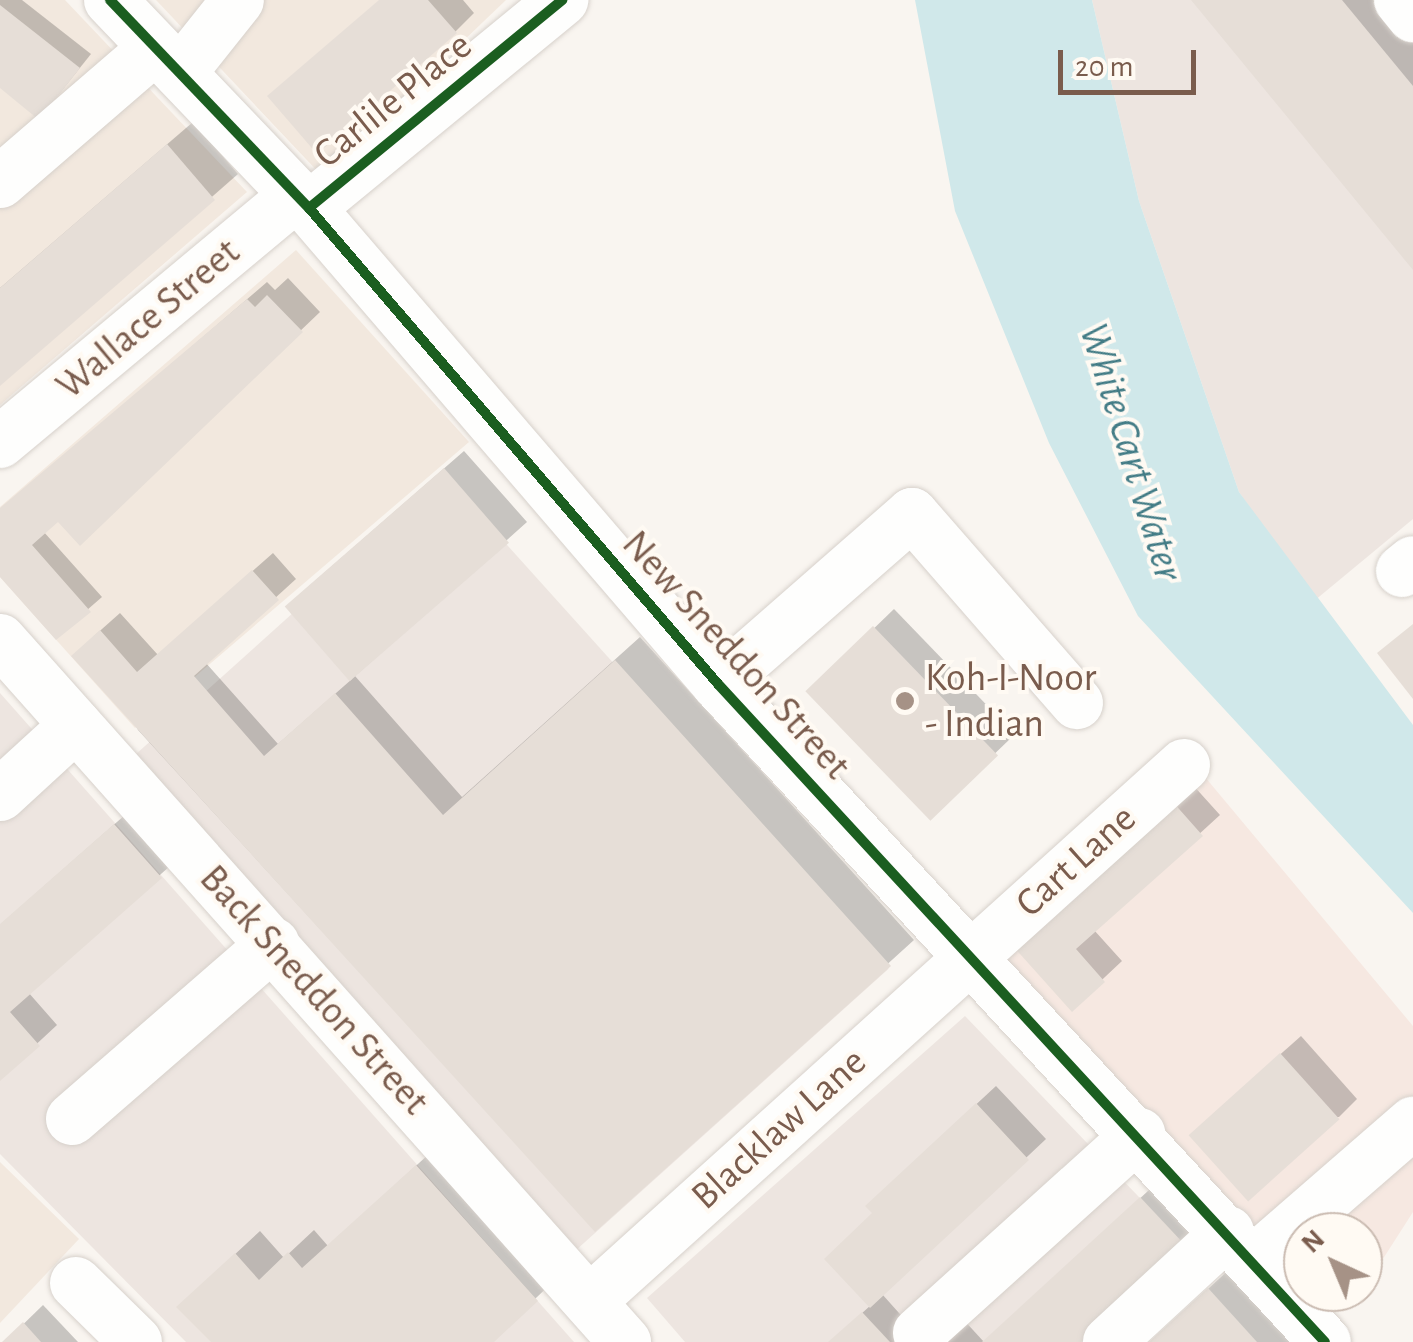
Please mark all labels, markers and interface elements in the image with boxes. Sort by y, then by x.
street label: Carlile Place [304,22,482,178]
scale bar [1063,30,1200,92]
text: 20 m [1075,52,1133,82]
street label: Wallace Street [46,228,250,410]
water label: White Cart Water [1068,317,1194,587]
street label: New Sneddon Street [612,521,860,789]
place label: Koh-I-Noor - Indian [925,654,1096,748]
marker: Koh-I-Noor - Indian [894,690,916,712]
street label: Cart Lane [1006,795,1146,927]
street label: Back Sneddon Street [189,855,439,1125]
street label: Blacklaw Lane [682,1038,876,1220]
north arrow [1283,1212,1383,1312]
text: N [1297,1225,1330,1259]

